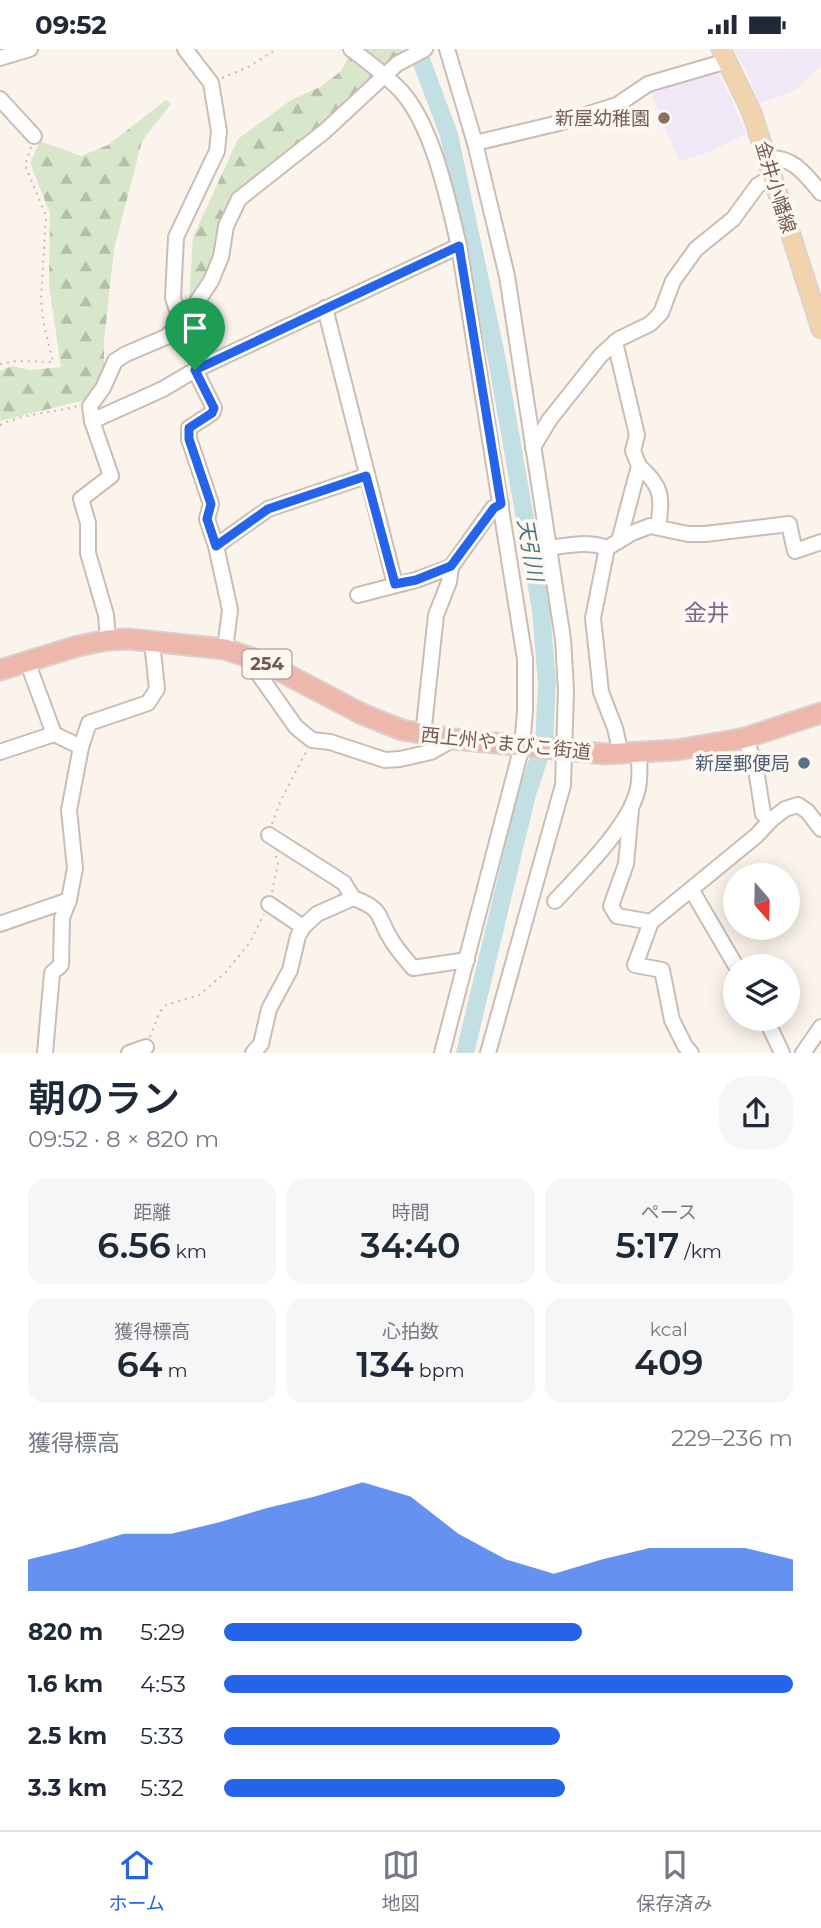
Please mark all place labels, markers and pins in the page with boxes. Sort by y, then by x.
place label: 新屋幼稚園 [555,107,650,130]
marker: 新屋幼稚園 [656,110,672,126]
pin [165,298,225,370]
place label: 新屋郵便局 [695,752,790,775]
marker: 新屋郵便局 [796,755,812,771]

